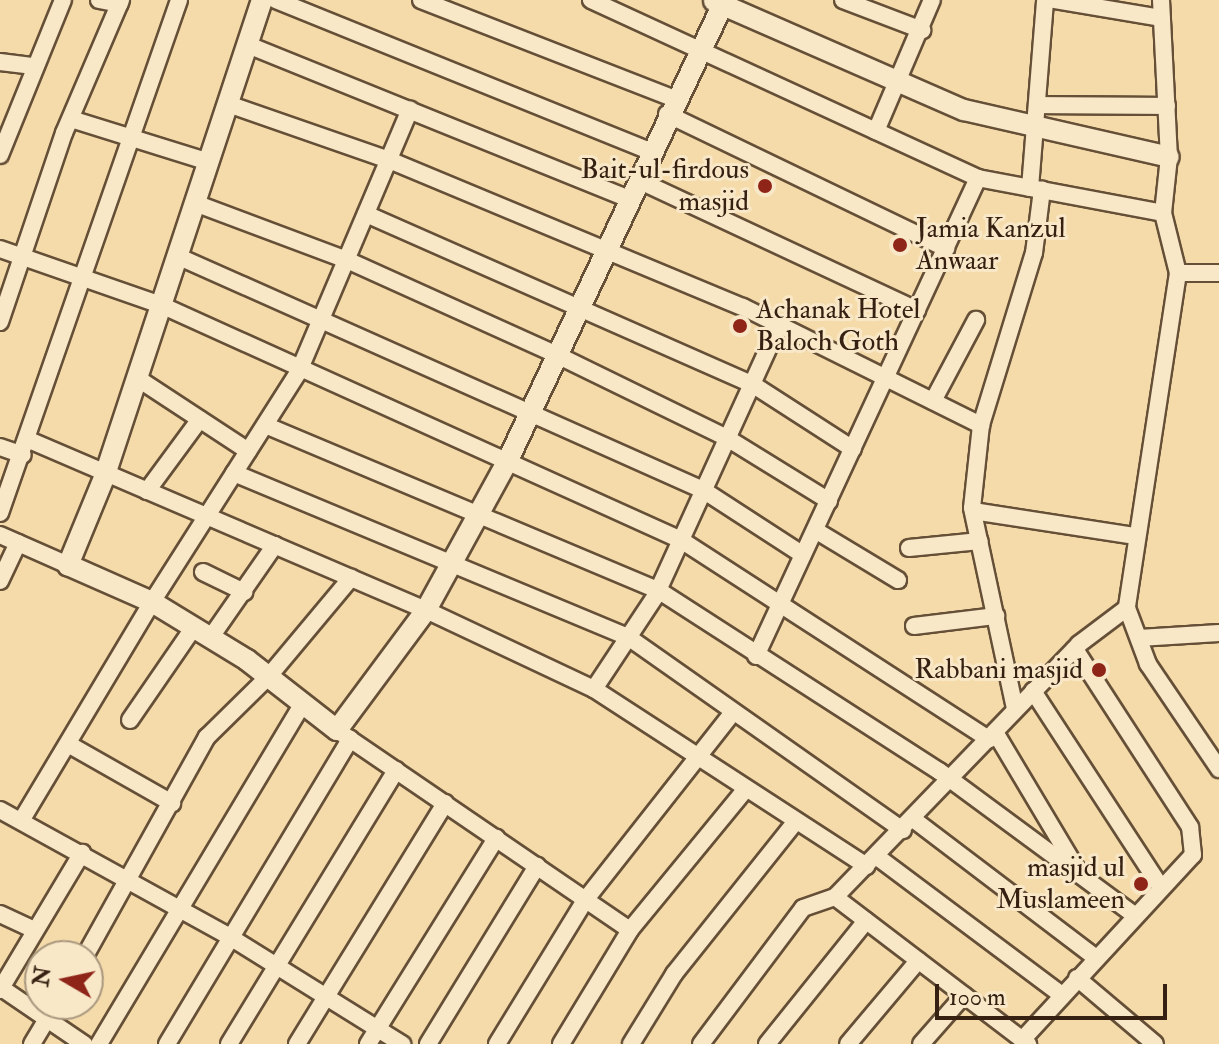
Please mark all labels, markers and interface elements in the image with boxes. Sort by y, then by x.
place label: Bait-ul-firdous masjid [580,153,749,219]
marker: Bait-ul-firdous masjid [756,177,774,195]
place label: Jamia Kanzul Anwaar [916,212,1066,278]
marker: Jamia Kanzul Anwaar [891,236,909,254]
place label: Achanak Hotel Baloch Goth [756,293,921,359]
marker: Achanak Hotel Baloch Goth [731,317,749,335]
place label: Rabbani masjid [914,653,1083,687]
marker: Rabbani masjid [1090,661,1108,679]
place label: masjid ul Muslameen [996,851,1125,917]
marker: masjid ul Muslameen [1132,875,1150,893]
north arrow [24,940,104,1020]
text: N [27,965,58,988]
scale bar [939,968,1171,1018]
text: 100 m [949,982,1006,1013]

